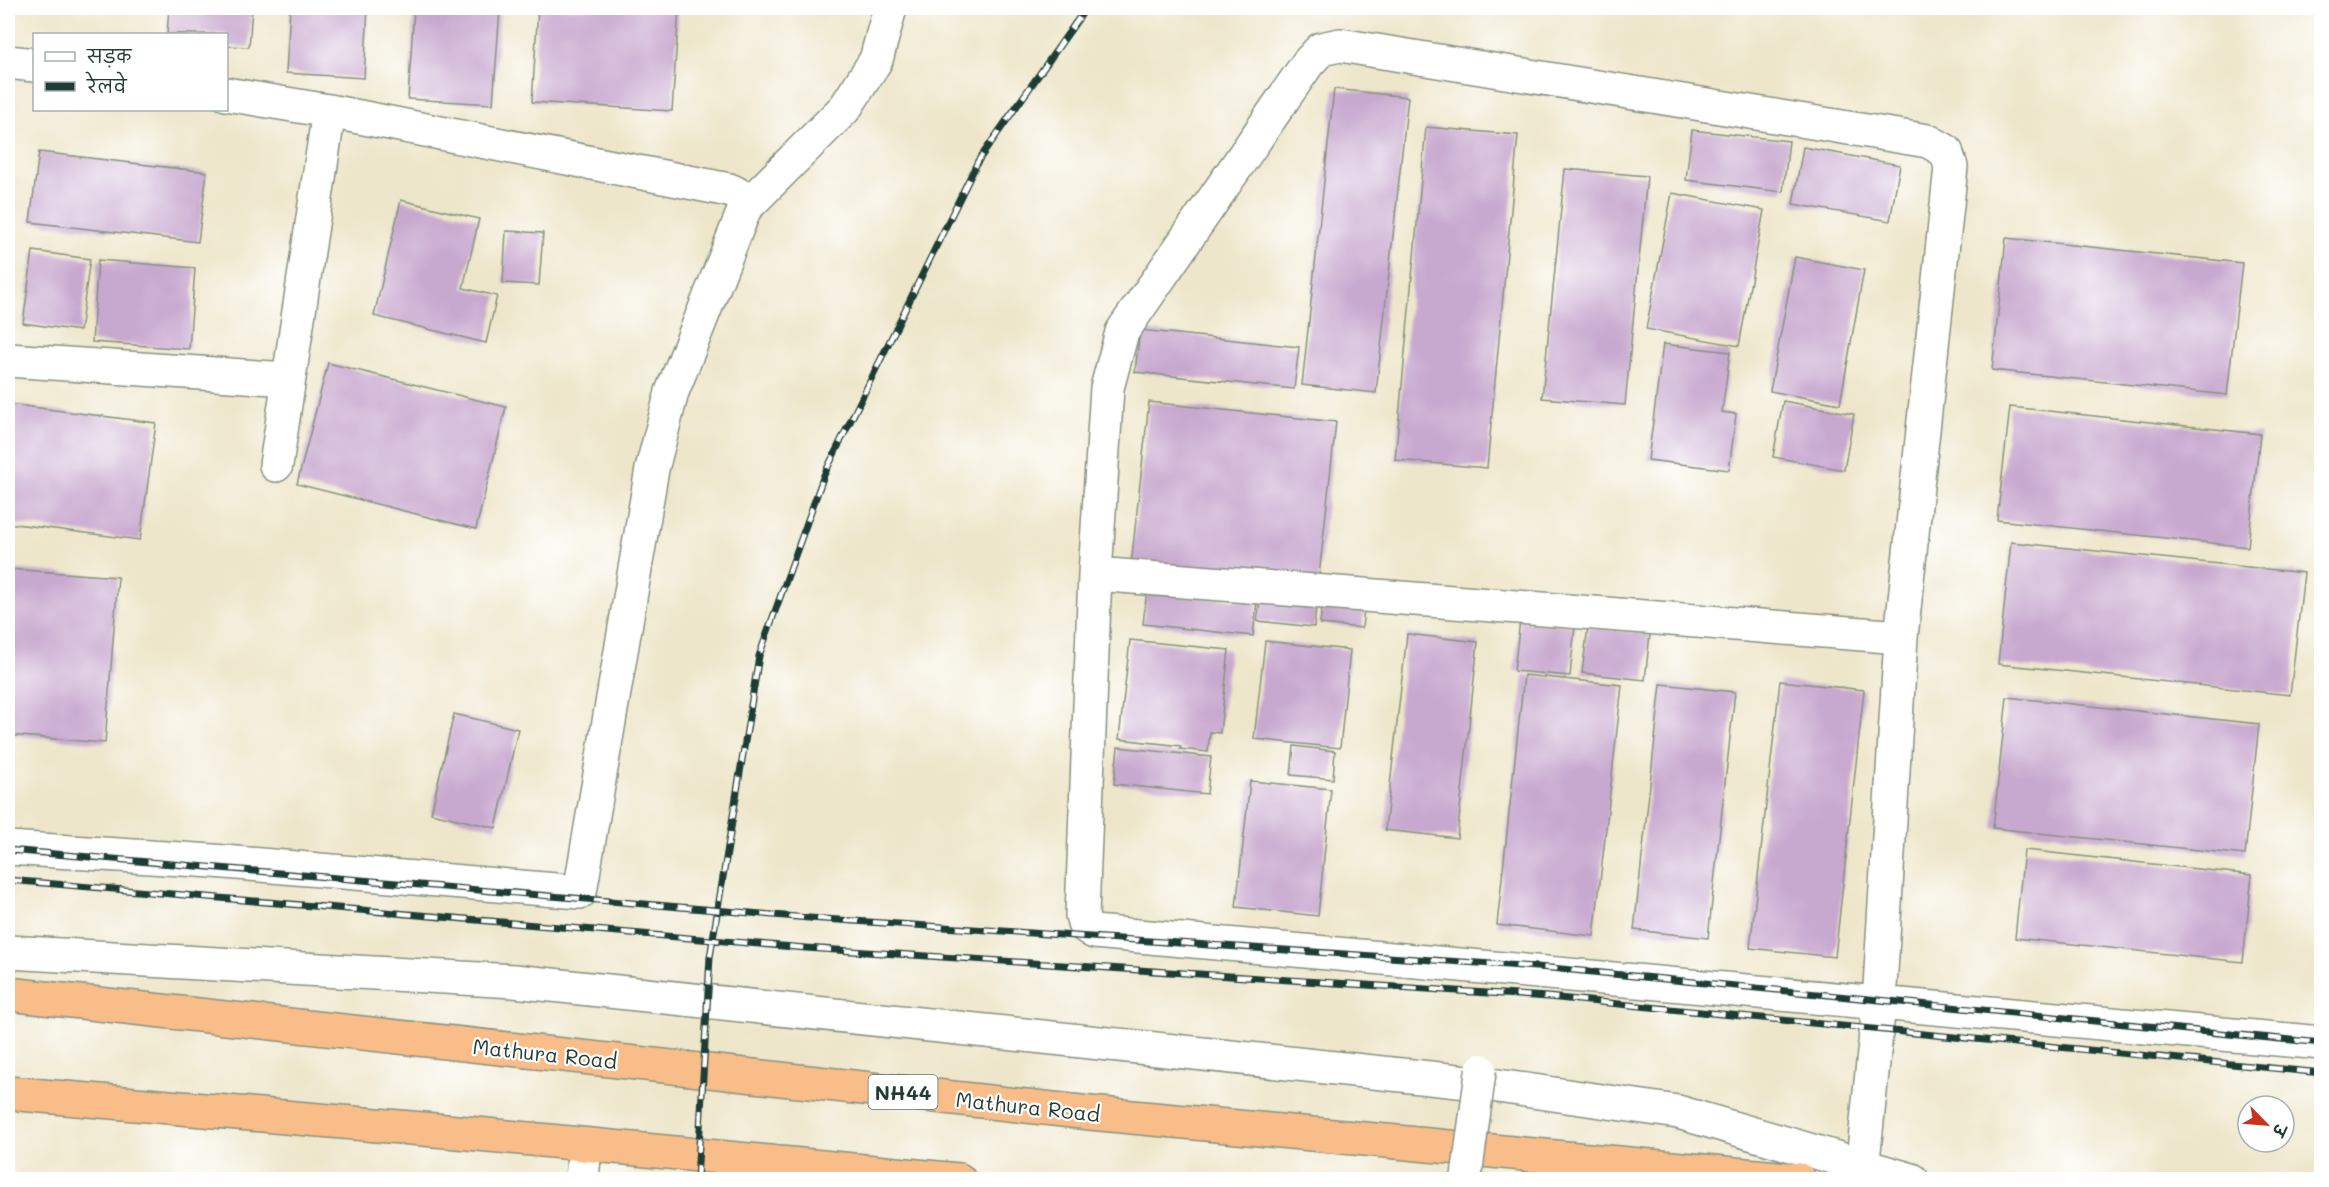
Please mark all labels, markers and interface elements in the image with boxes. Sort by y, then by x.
legend [33,33,228,111]
text: सड़क [86,44,132,68]
text: रेलवे [85,71,128,98]
street label: Mathura Road [471,1032,619,1074]
road number: NH44 [868,1075,938,1109]
street label: Mathura Road [954,1085,1102,1127]
north arrow [2236,1094,2296,1154]
text: उ [2268,1119,2293,1141]

